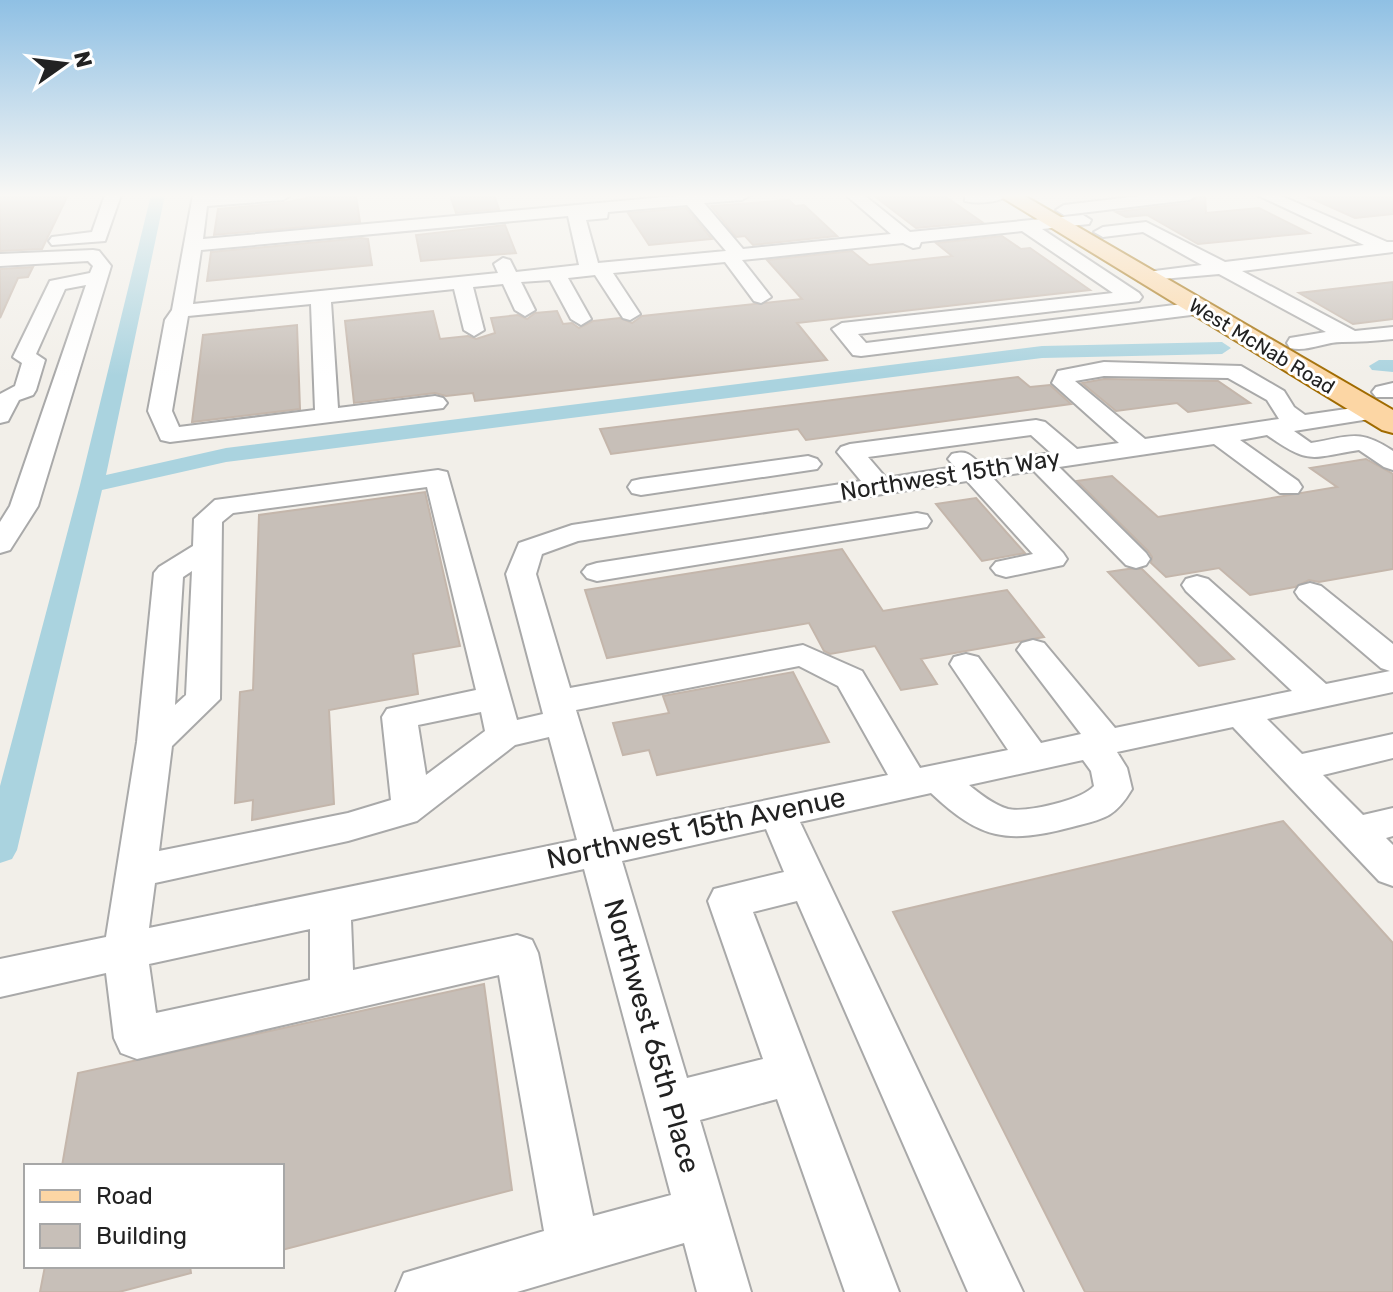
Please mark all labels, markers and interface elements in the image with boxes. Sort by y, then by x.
north arrow [24,24,104,104]
text: N [68,48,98,70]
street label: West McNab Road [1185,293,1339,399]
street label: Northwest 15th Way [838,444,1062,506]
street label: Northwest 15th Avenue [544,780,848,876]
street label: Northwest 65th Place [597,895,707,1177]
legend [24,1164,284,1268]
text: Road [96,1182,153,1210]
text: Building [96,1222,187,1250]

